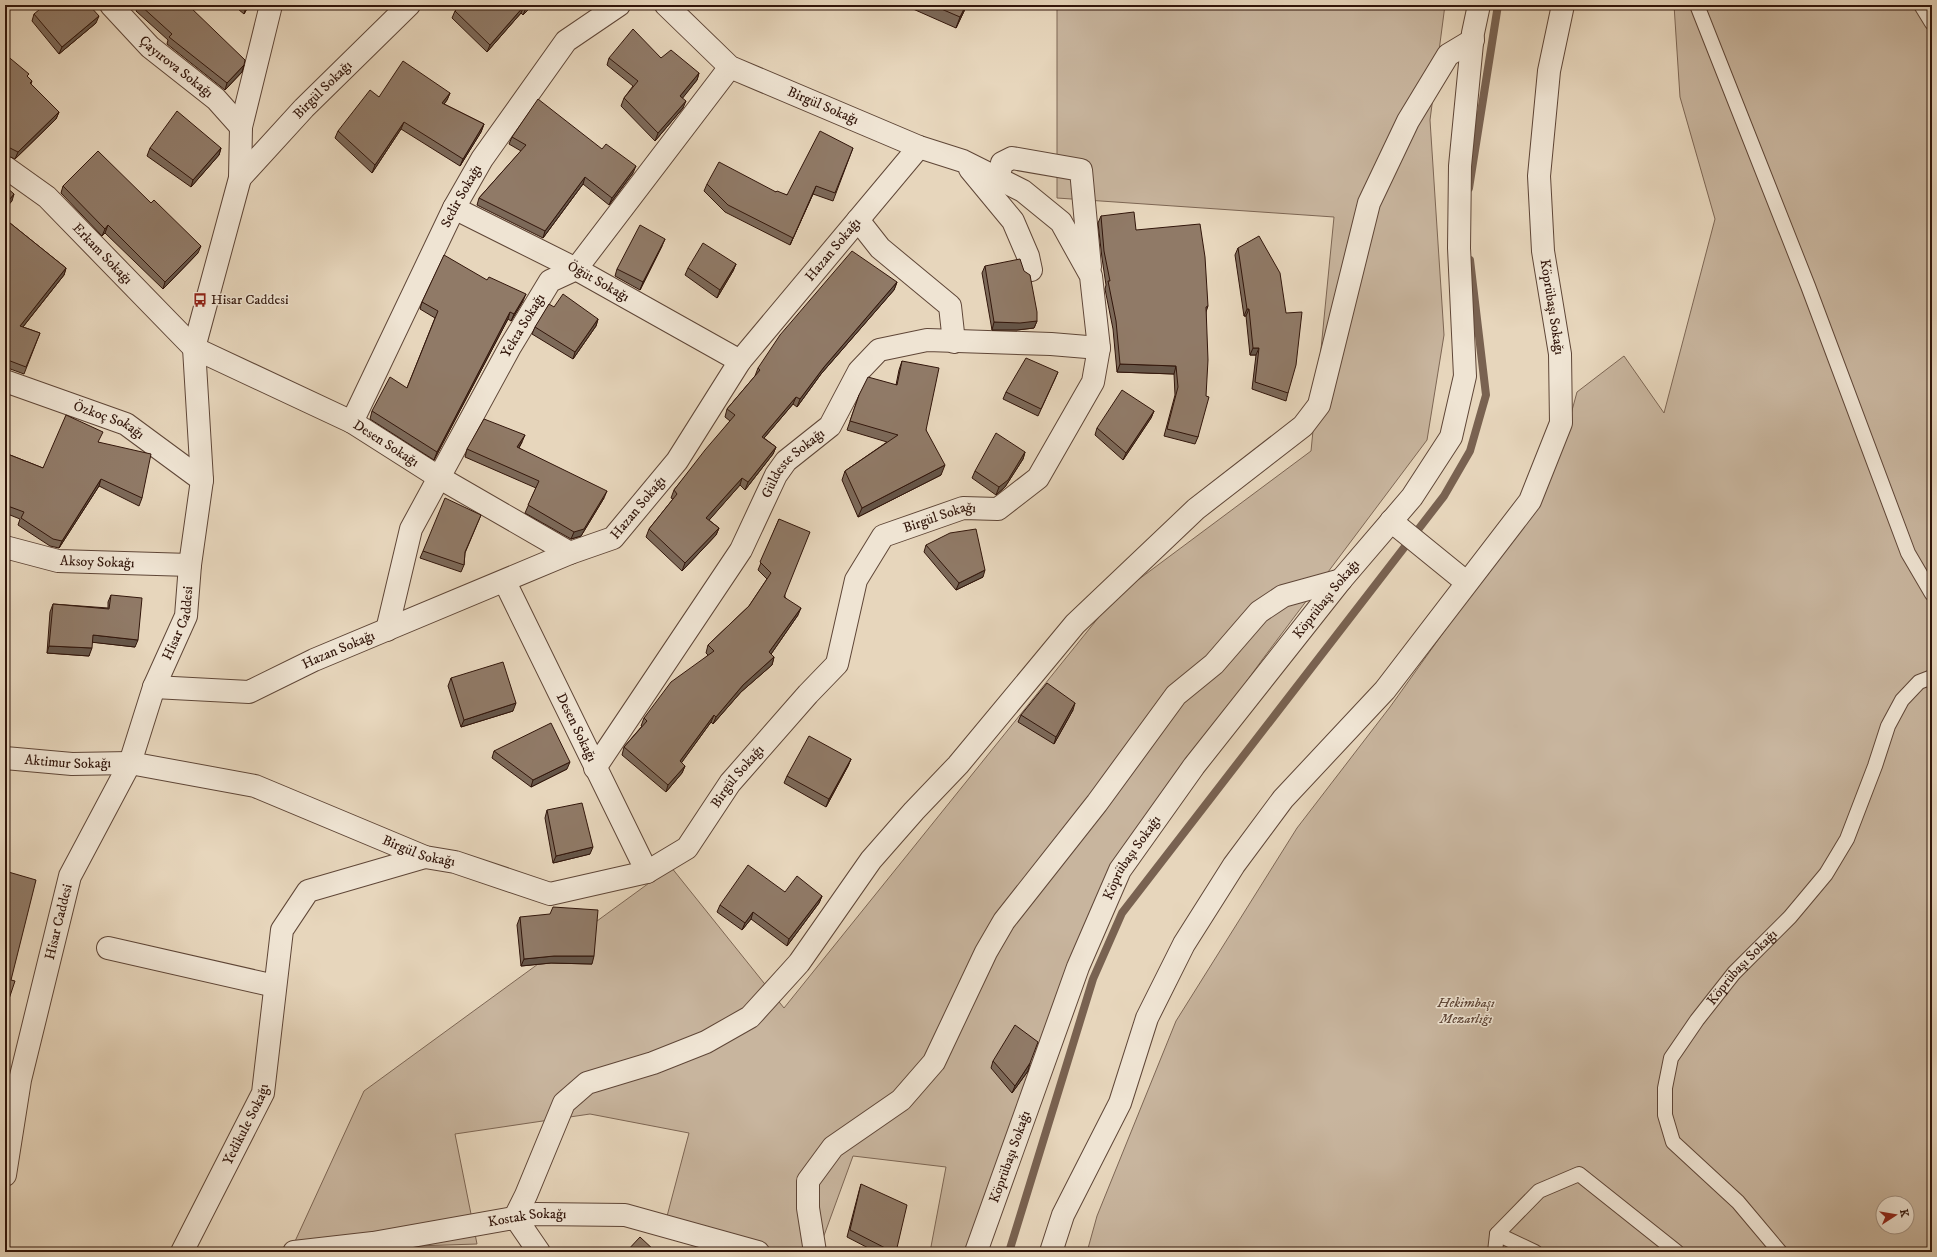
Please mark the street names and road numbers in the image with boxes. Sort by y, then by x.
street label: Çayırova Sokağı [135,32,217,102]
street label: Birgül Sokağı [289,56,356,123]
street label: Birgül Sokağı [785,83,862,129]
street label: Sedir Sokağı [437,161,486,231]
street label: Hazan Sokağı [801,214,865,285]
street label: Erkam Sokağı [68,219,137,289]
street label: Öğüt Sokağı [564,257,633,306]
street label: Köprübaşı Sokağı [1536,258,1569,357]
street label: Yekta Sokağı [497,290,549,361]
street label: Özkoç Sokağı [71,397,148,444]
street label: Desen Sokağı [350,416,422,471]
street label: Güldeste Sokağı [757,424,829,501]
street label: Hazan Sokağı [606,472,670,543]
street label: Birgül Sokağı [901,499,977,537]
street label: Aksoy Sokağı [60,552,135,572]
street label: Köprübaşı Sokağı [1289,555,1364,642]
street label: Hisar Caddesi [158,585,197,663]
street label: Hazan Sokağı [299,626,378,674]
street label: Desen Sokağı [552,690,601,765]
street label: Birgül Sokağı [707,741,768,812]
street label: Aktimur Sokağı [24,751,112,773]
street label: Köprübaşı Sokağı [1099,812,1165,903]
street label: Birgül Sokağı [379,831,457,871]
street label: Hisar Caddesi [41,882,77,962]
street label: Köprübaşı Sokağı [1703,925,1782,1009]
street label: Yedikule Sokağı [219,1083,273,1168]
street label: Köprübaşı Sokağı [985,1108,1035,1205]
street label: Kostak Sokağı [487,1205,567,1231]

